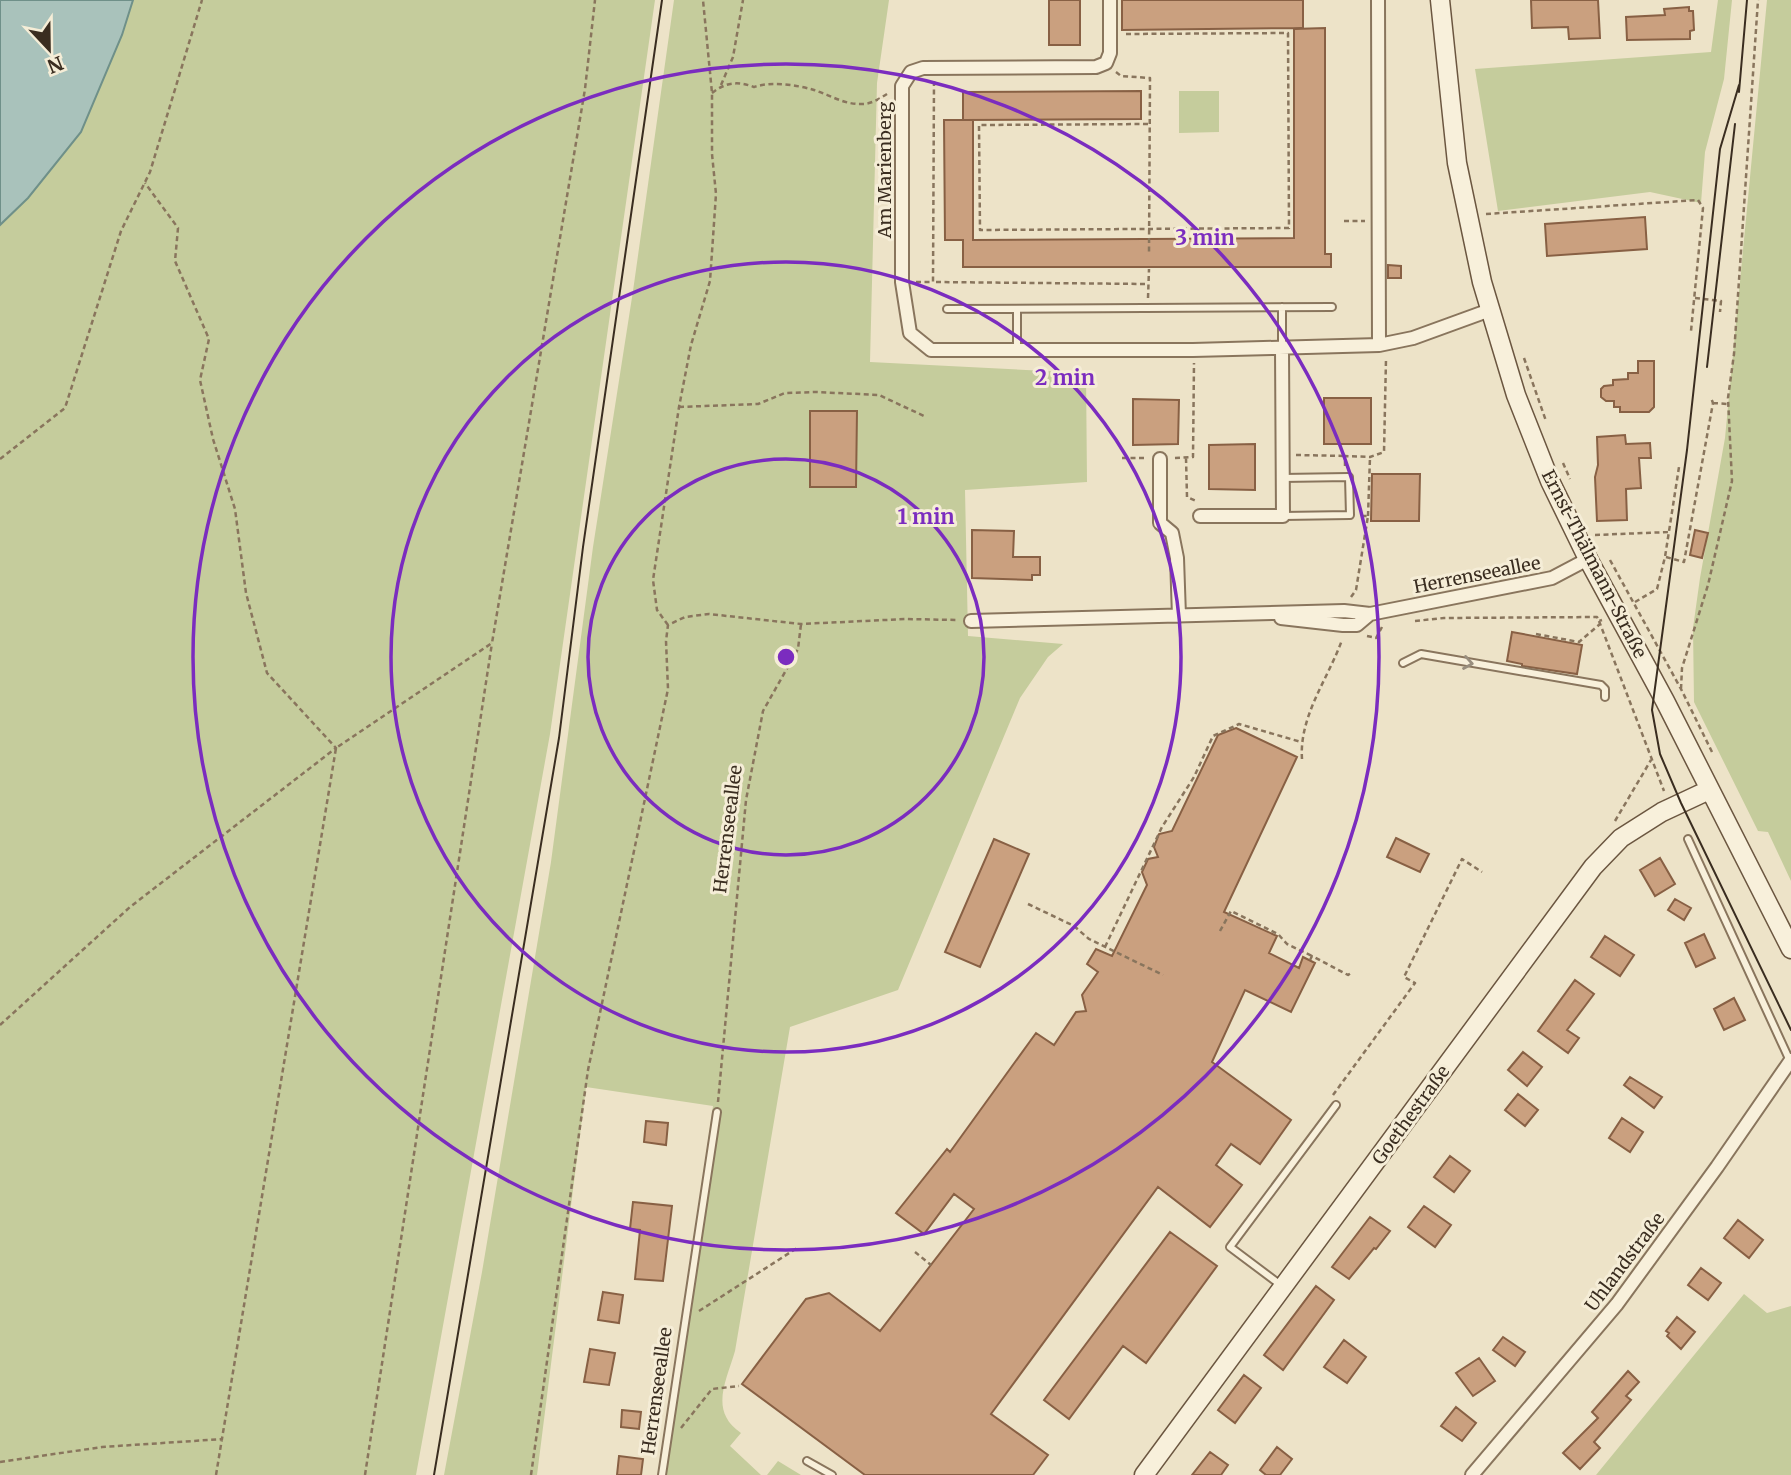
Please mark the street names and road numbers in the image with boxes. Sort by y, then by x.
street label: Am Marienberg [873,102,896,239]
street label: Ernst-Thälmann-Straße [1537,466,1652,662]
street label: Herrenseeallee [1412,551,1542,598]
street label: Herrenseeallee [708,764,747,894]
street label: Goethestraße [1367,1061,1454,1169]
street label: Uhlandstraße [1580,1208,1669,1316]
street label: Herrenseeallee [636,1326,677,1456]

